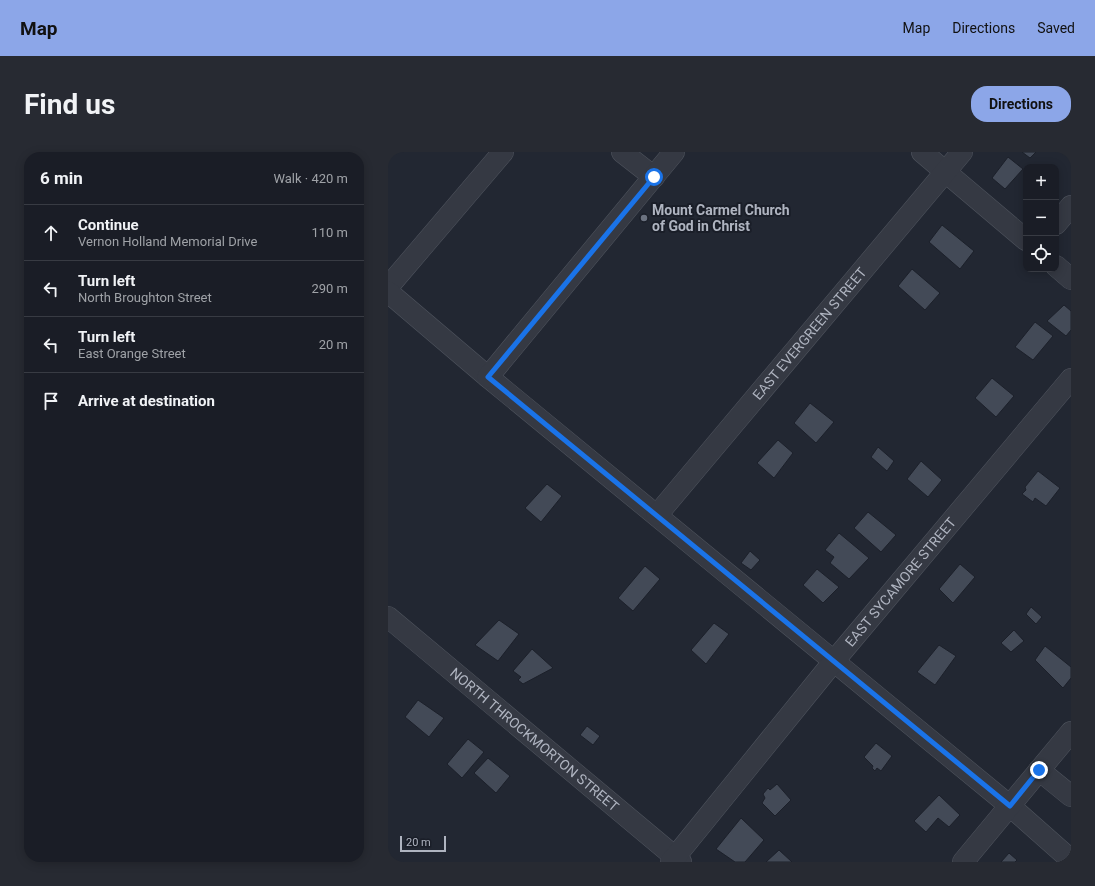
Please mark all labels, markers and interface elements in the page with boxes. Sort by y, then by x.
text: Map [20,17,58,40]
text: Map [903,20,930,36]
text: Directions [952,20,1015,36]
text: Saved [1037,20,1075,36]
button: Directions [971,86,1071,122]
text: Find us [24,88,115,121]
map controls [1023,164,1059,272]
button: + [1023,164,1059,200]
text: 6 min [40,168,83,188]
route start [645,168,663,186]
text: Walk · 420 m [273,171,348,186]
button: − [1023,200,1059,236]
place label: Mount Carmel Church of God in Christ [652,202,790,234]
marker: Mount Carmel Church of God in Christ [639,213,649,223]
text: Continue [78,216,139,234]
icon: ahead [40,222,62,244]
text: 110 m [311,225,348,240]
text: Vernon Holland Memorial Drive [78,234,257,249]
button: locate [1023,236,1059,272]
street label: EAST EVERGREEN STREET [749,264,870,403]
text: Turn left [78,272,135,290]
icon: left [40,278,62,300]
text: 290 m [311,281,348,296]
text: North Broughton Street [78,290,212,305]
text: Turn left [78,328,135,346]
icon: left [40,334,62,356]
text: 20 m [319,337,348,352]
text: East Orange Street [78,346,186,361]
icon: arrive [40,390,62,412]
text: Arrive at destination [78,392,215,410]
street label: EAST SYCAMORE STREET [842,514,960,650]
street label: NORTH THROCKMORTON STREET [447,664,623,815]
route end [1030,761,1048,779]
scale bar [400,834,446,853]
text: 20 m [406,836,431,849]

